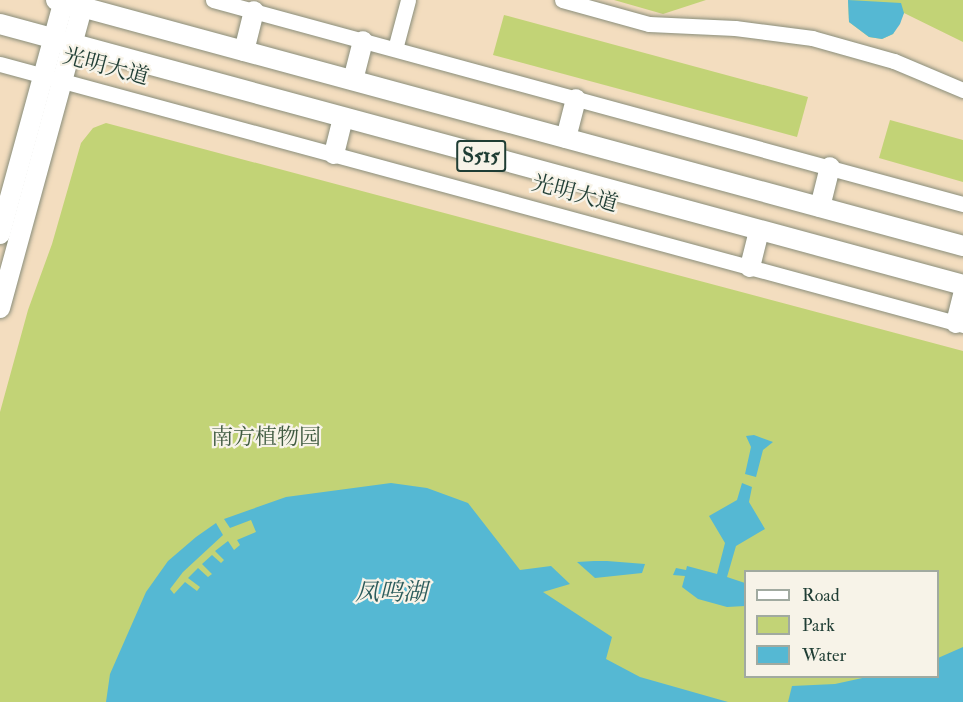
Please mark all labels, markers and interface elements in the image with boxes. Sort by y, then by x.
street label: 光明大道 [60,43,152,91]
road number: S515 [456,138,506,174]
street label: 光明大道 [529,170,621,218]
park label: 南方植物园 [211,425,321,451]
legend [744,570,939,678]
water label: 凤鸣湖 [355,579,427,607]
text: Road [802,584,840,607]
text: Park [802,614,835,637]
text: Water [802,644,846,667]

